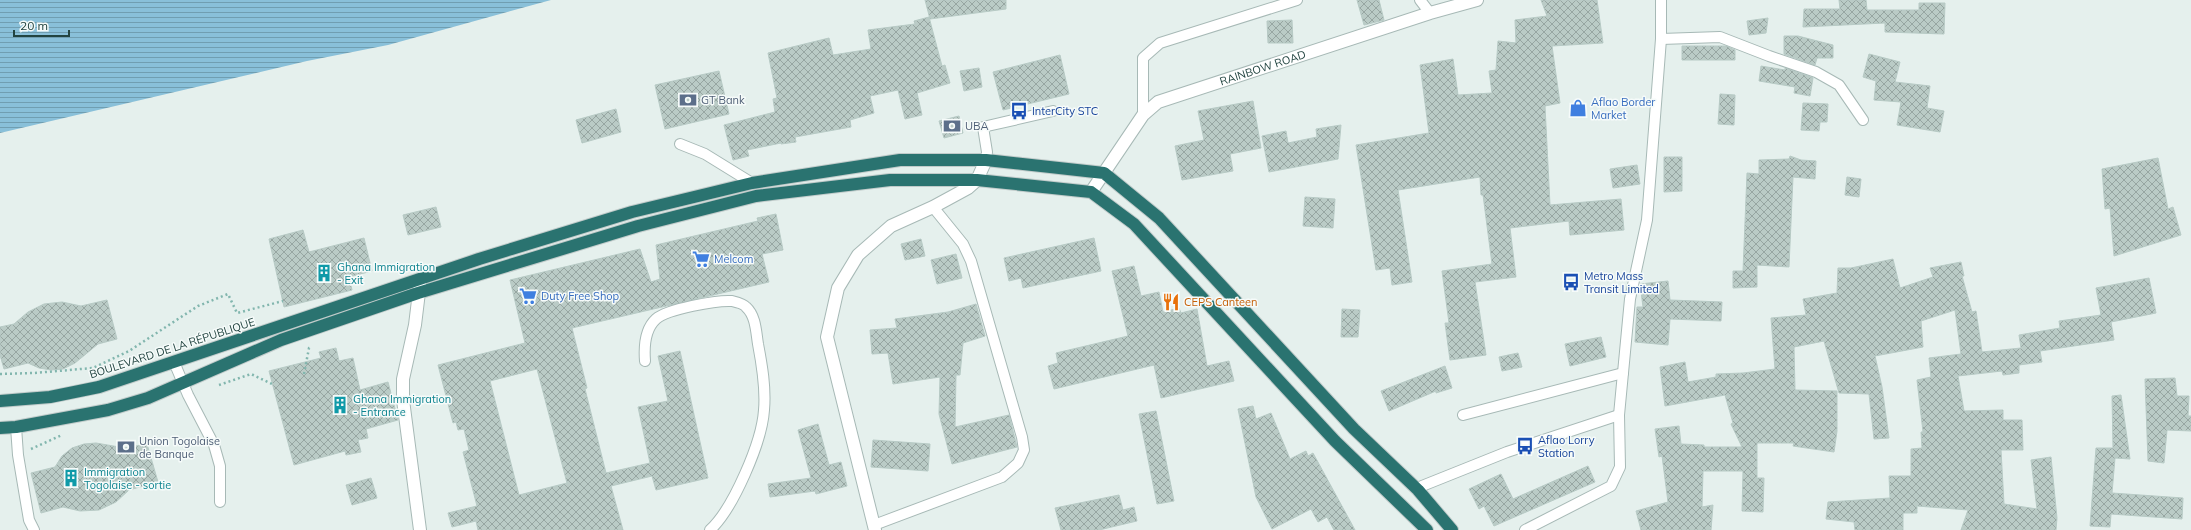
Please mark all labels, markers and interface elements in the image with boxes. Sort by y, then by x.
scale bar [14,12,69,38]
text: 20 m [20,18,48,33]
street label: RAINBOW ROAD [1218,47,1308,88]
bank icon: GT Bank [678,90,698,110]
place label: GT Bank [701,93,745,107]
place label: Aflao Border Market [1591,95,1655,122]
shop icon: Aflao Border Market [1568,98,1588,118]
bus stop icon: InterCity STC [1009,101,1029,121]
place label: InterCity STC [1032,104,1098,118]
bank icon: UBA [942,116,962,136]
place label: UBA [965,119,989,133]
supermarket icon: Melcom [691,249,711,269]
place label: Melcom [714,252,753,266]
place label: Ghana Immigration - Exit [337,260,435,287]
building icon: Ghana Immigration - Exit [314,263,334,283]
place label: Metro Mass Transit Limited [1584,269,1659,296]
bus stop icon: Metro Mass Transit Limited [1561,272,1581,292]
supermarket icon: Duty Free Shop [518,286,538,306]
place label: Duty Free Shop [541,289,620,303]
restaurant icon: CEPS Canteen [1161,292,1181,312]
place label: CEPS Canteen [1184,295,1257,309]
street label: BOULEVARD DE LA RÉPUBLIQUE [88,315,256,381]
place label: Ghana Immigration - Entrance [353,392,451,419]
building icon: Ghana Immigration - Entrance [330,395,350,415]
place label: Aflao Lorry Station [1538,433,1595,460]
place label: Union Togolaise de Banque [139,434,220,461]
bus stop icon: Aflao Lorry Station [1515,436,1535,456]
bank icon: Union Togolaise de Banque [116,437,136,457]
place label: Immigration Togolaise - sortie [84,465,171,492]
building icon: Immigration Togolaise - sortie [61,468,81,488]

